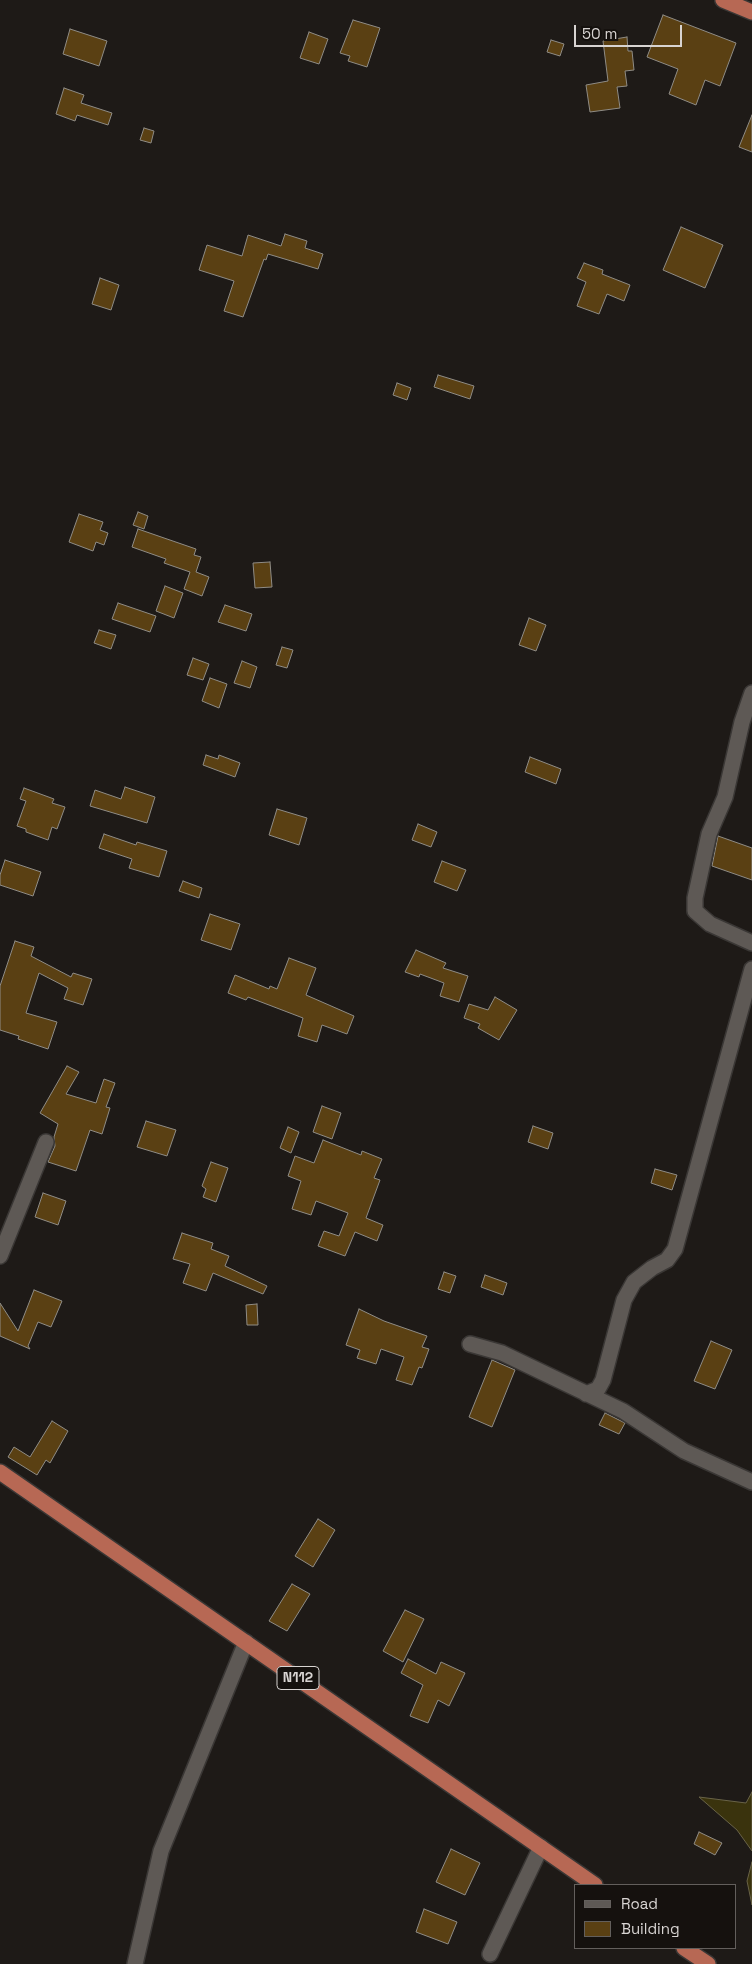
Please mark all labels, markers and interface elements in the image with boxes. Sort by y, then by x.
scale bar [577,15,684,47]
text: 50 m [582,24,617,43]
road number: N112 [277,1666,319,1690]
legend [574,1884,737,1949]
text: Road [621,1894,658,1913]
text: Building [621,1919,680,1938]

